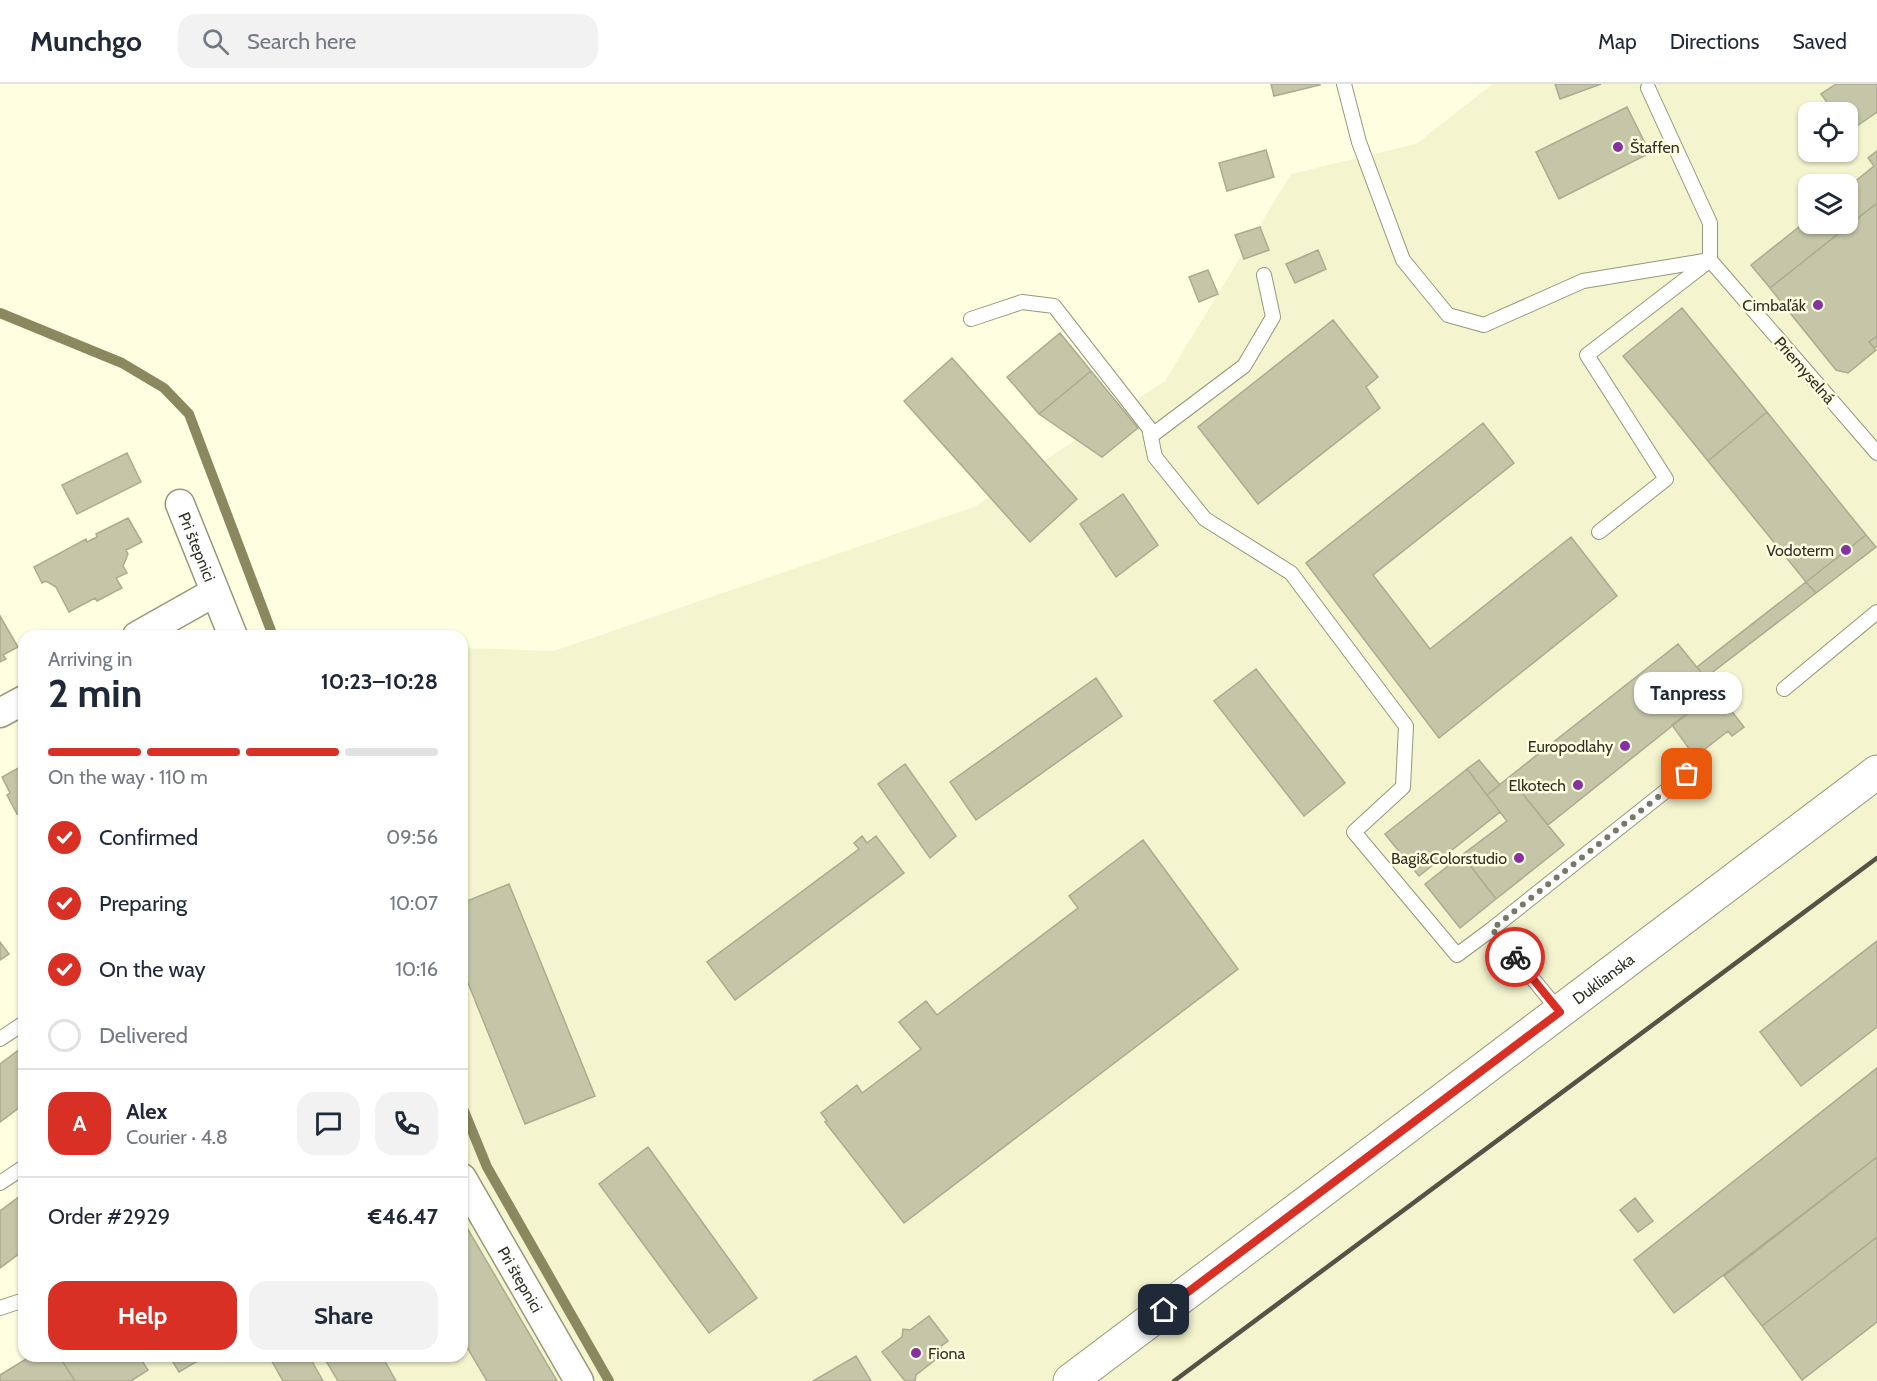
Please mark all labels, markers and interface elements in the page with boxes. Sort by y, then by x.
search box [178,14,598,68]
text: Munchgo [30,24,142,58]
icon: search [199,25,232,58]
text: Search here [247,28,356,55]
text: Map [1598,29,1637,54]
text: Directions [1670,29,1759,54]
text: Saved [1792,29,1847,54]
map controls [1798,102,1858,234]
button: locate [1798,102,1858,162]
place label: Štaffen [1630,138,1680,157]
marker: Štaffen [1611,140,1625,154]
button: layers [1798,174,1858,234]
place label: Cimbaľák [1742,296,1807,315]
marker: Cimbaľák [1811,298,1825,312]
street label: Priemyselná [1770,333,1839,408]
street label: Pri štepnici [174,509,219,584]
place label: Vodoterm [1766,541,1834,560]
marker: Vodoterm [1839,543,1853,557]
text: Arriving in [48,647,132,671]
text: 10:23–10:28 [321,668,438,695]
text: 2 min [48,669,142,717]
callout: Tanpress [1633,672,1741,714]
text: Tanpress [1650,681,1726,705]
place label: Europodlahy [1528,737,1613,756]
marker: Europodlahy [1618,739,1632,753]
pin [1661,748,1712,799]
icon: bag [1670,757,1703,790]
text: On the way · 110 m [48,765,208,789]
place label: Elkotech [1508,776,1566,795]
marker: Elkotech [1571,778,1585,792]
icon: check [48,821,81,854]
text: Confirmed [99,824,198,851]
text: 09:56 [386,825,438,849]
place label: Bagi&Colorstudio [1391,849,1507,868]
marker: Bagi&Colorstudio [1512,851,1526,865]
icon: check [48,887,81,920]
text: Preparing [99,890,187,917]
text: 10:07 [390,891,438,915]
courier [1485,927,1545,987]
icon: bike [1499,941,1532,974]
street label: Duklianska [1569,949,1638,1008]
icon: check [48,953,81,986]
text: On the way [99,956,206,983]
text: 10:16 [395,957,438,981]
text: Delivered [99,1022,188,1049]
button: chat [297,1092,360,1155]
button: phone [375,1092,438,1155]
text: Alex [126,1098,167,1125]
text: A [73,1110,86,1137]
text: Courier · 4.8 [126,1125,228,1149]
text: Order #2929 [48,1203,170,1230]
text: €46.47 [368,1203,438,1230]
street label: Pri štepnici [493,1243,547,1316]
button: Help [48,1281,237,1350]
button: Share [249,1281,438,1350]
pin [1138,1284,1189,1335]
icon: home [1147,1293,1180,1326]
place label: Fiona [928,1344,965,1363]
marker: Fiona [909,1346,923,1360]

